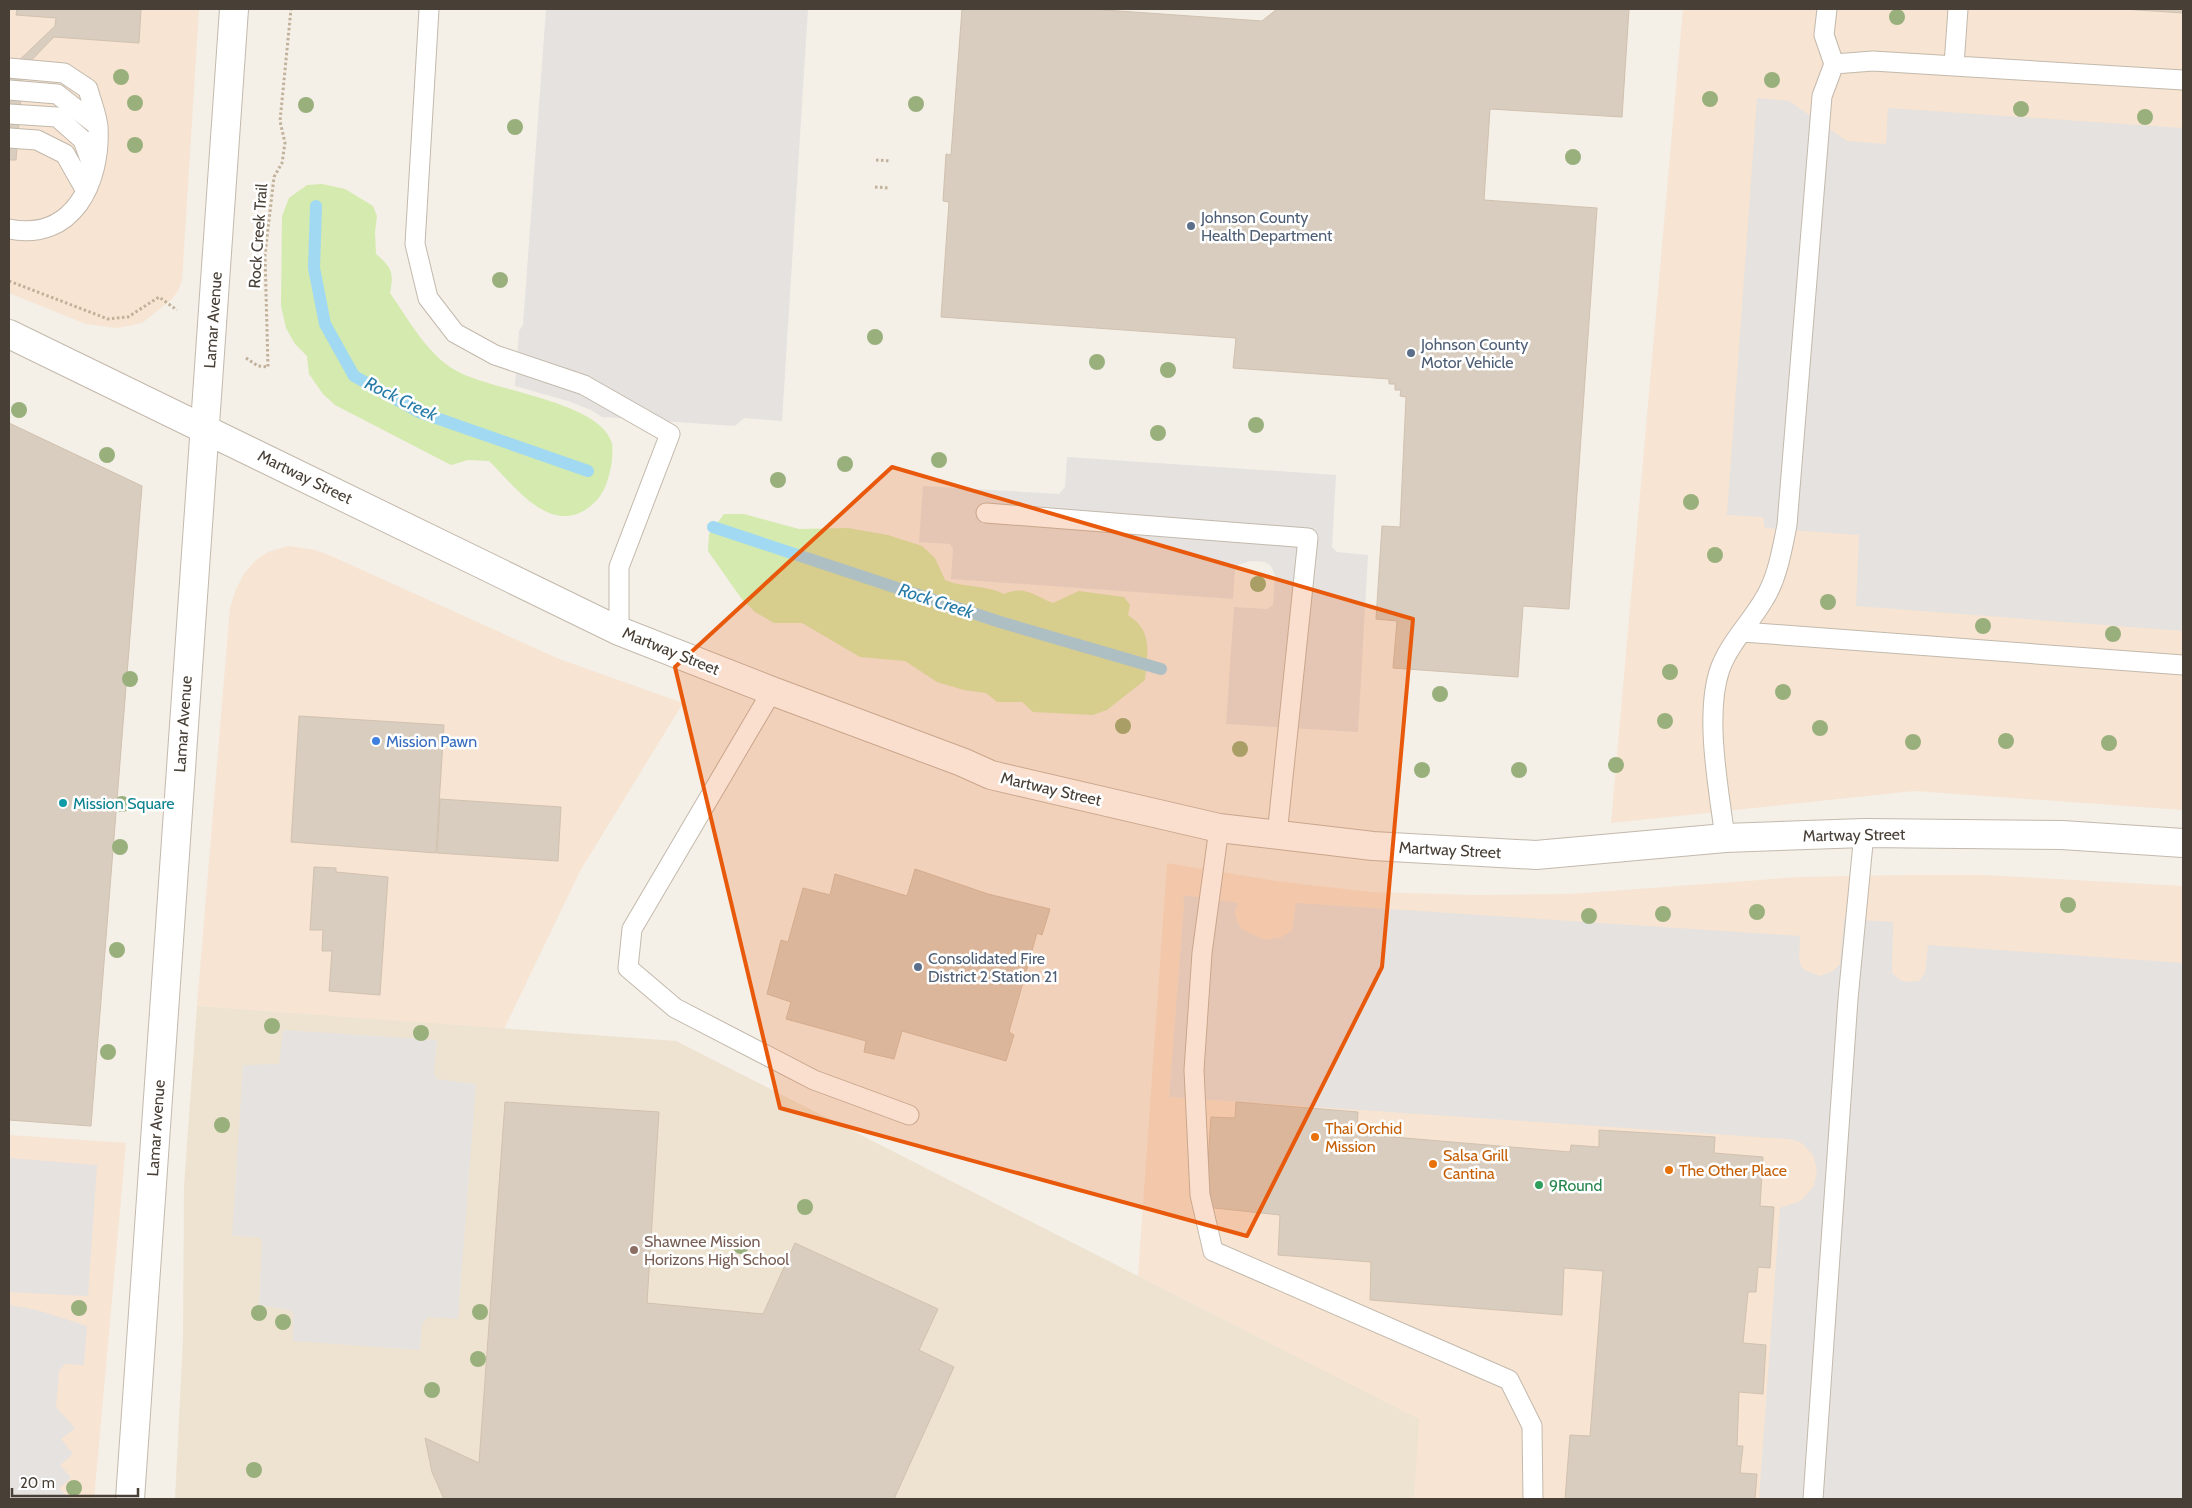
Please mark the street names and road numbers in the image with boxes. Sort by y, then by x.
street label: Rock Creek Trail [245,183,271,289]
street label: Lamar Avenue [200,271,226,369]
street label: Martway Street [255,446,356,508]
street label: Martway Street [620,623,723,679]
street label: Lamar Avenue [170,675,196,773]
street label: Martway Street [999,768,1104,810]
street label: Martway Street [1802,825,1906,845]
street label: Martway Street [1398,838,1502,862]
street label: Lamar Avenue [143,1079,169,1177]

